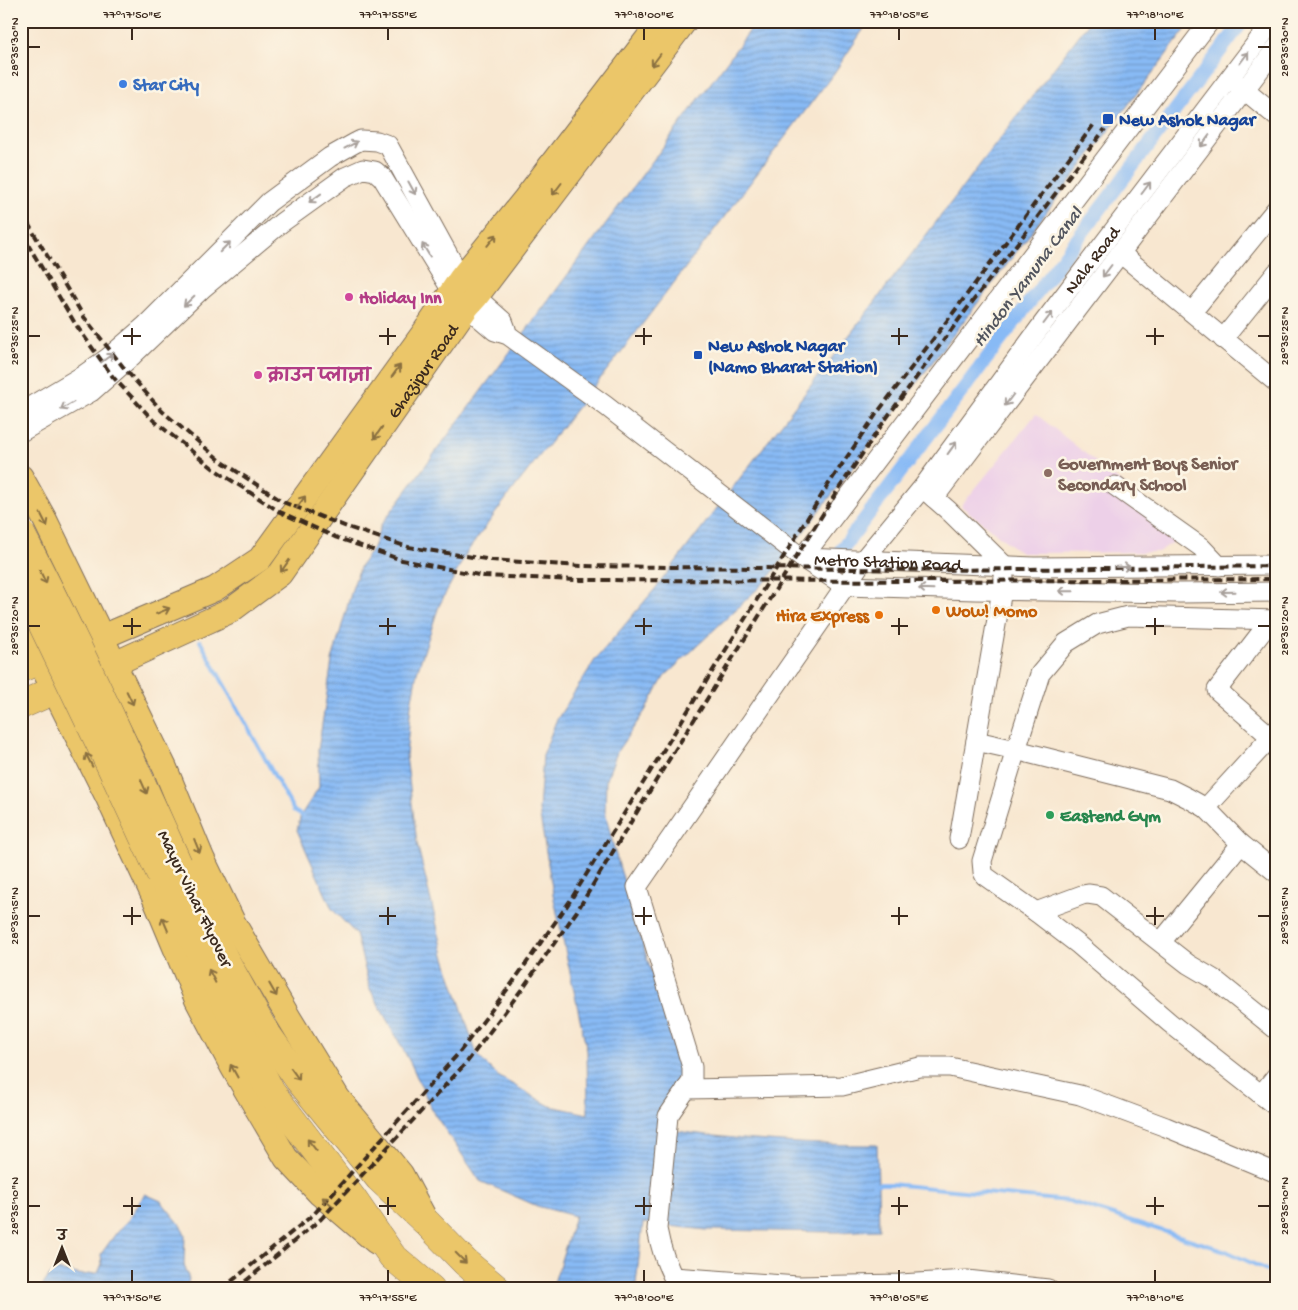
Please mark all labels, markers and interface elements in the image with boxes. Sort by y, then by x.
text: 77°17'50"E [102,9,161,23]
text: 77°17'55"E [358,9,417,23]
text: 77°18'00"E [614,9,674,23]
text: 77°18'05"E [869,9,928,23]
text: 77°18'10"E [1126,9,1184,23]
text: 28°35'30"N [9,17,23,77]
text: 28°35'30"N [1279,17,1293,77]
one-way arrow [1239,52,1250,65]
one-way arrow [650,53,661,66]
place label: Star City [133,76,199,97]
marker: Star City [117,78,129,90]
place label: New Ashok Nagar [1119,111,1258,132]
marker: New Ashok Nagar [1101,112,1115,126]
one-way arrow [1200,134,1210,148]
one-way arrow [343,140,358,149]
one-way arrow [408,180,418,195]
one-way arrow [552,182,563,195]
one-way arrow [1141,182,1152,195]
one-way arrow [309,193,322,204]
water label: Hindon Yamuna Canal [969,202,1090,352]
street label: Nala Road [1061,222,1127,299]
one-way arrow [487,233,498,246]
one-way arrow [219,240,231,253]
one-way arrow [421,243,431,257]
one-way arrow [1102,264,1112,278]
place label: Holiday Inn [359,289,442,310]
marker: Holiday Inn [343,291,355,303]
one-way arrow [183,295,196,307]
text: 28°35'25"N [9,307,23,365]
text: 28°35'25"N [1279,307,1293,365]
one-way arrow [1043,311,1054,324]
street label: Ghazipur Road [384,320,465,423]
place label: New Ashok Nagar (Namo Bharat Station) [708,337,878,379]
marker: New Ashok Nagar (Namo Bharat Station) [692,349,704,361]
one-way arrow [100,353,114,363]
one-way arrow [391,364,401,378]
place label: क्राउन प्लाज़ा [266,366,372,388]
marker: क्राउन प्लाज़ा [252,369,264,381]
one-way arrow [1003,393,1014,406]
one-way arrow [60,402,74,412]
one-way arrow [373,426,383,440]
one-way arrow [946,442,957,455]
place label: Government Boys Senior Secondary School [1058,455,1240,497]
marker: Government Boys Senior Secondary School [1042,467,1054,479]
one-way arrow [296,496,306,510]
one-way arrow [40,512,49,527]
street label: Metro Station Road [814,550,963,577]
one-way arrow [280,559,290,573]
one-way arrow [1115,562,1131,572]
one-way arrow [39,570,49,585]
one-way arrow [919,584,935,593]
one-way arrow [1058,587,1074,596]
one-way arrow [1220,588,1236,597]
text: 28°35'20"N [9,596,23,655]
text: 28°35'20"N [1279,596,1293,655]
place label: Wow! Momo [945,602,1038,623]
marker: Wow! Momo [930,604,942,616]
one-way arrow [155,605,170,615]
place label: Hira Express [776,607,870,628]
marker: Hira Express [873,609,885,621]
one-way arrow [126,690,135,705]
one-way arrow [84,753,94,768]
one-way arrow [139,779,149,794]
place label: Eastend Gym [1060,807,1161,828]
marker: Eastend Gym [1044,809,1056,821]
street label: Mayur Vihar Flyover [152,827,237,972]
one-way arrow [193,838,202,853]
text: 28°35'15"N [9,887,23,945]
text: 28°35'15"N [1279,887,1293,945]
one-way arrow [160,917,169,932]
one-way arrow [207,969,216,984]
one-way arrow [268,982,278,996]
one-way arrow [229,1064,239,1078]
one-way arrow [290,1067,300,1081]
one-way arrow [306,1139,317,1152]
text: 28°35'10"N [9,1177,23,1235]
text: 28°35'10"N [1279,1177,1293,1235]
one-way arrow [322,1196,335,1207]
north arrow [38,1222,88,1272]
text: उ [55,1229,68,1246]
one-way arrow [455,1252,467,1264]
text: 77°17'50"E [102,1292,161,1306]
text: 77°17'55"E [358,1292,417,1306]
text: 77°18'00"E [614,1292,674,1306]
text: 77°18'05"E [869,1292,928,1306]
text: 77°18'10"E [1126,1292,1184,1306]

